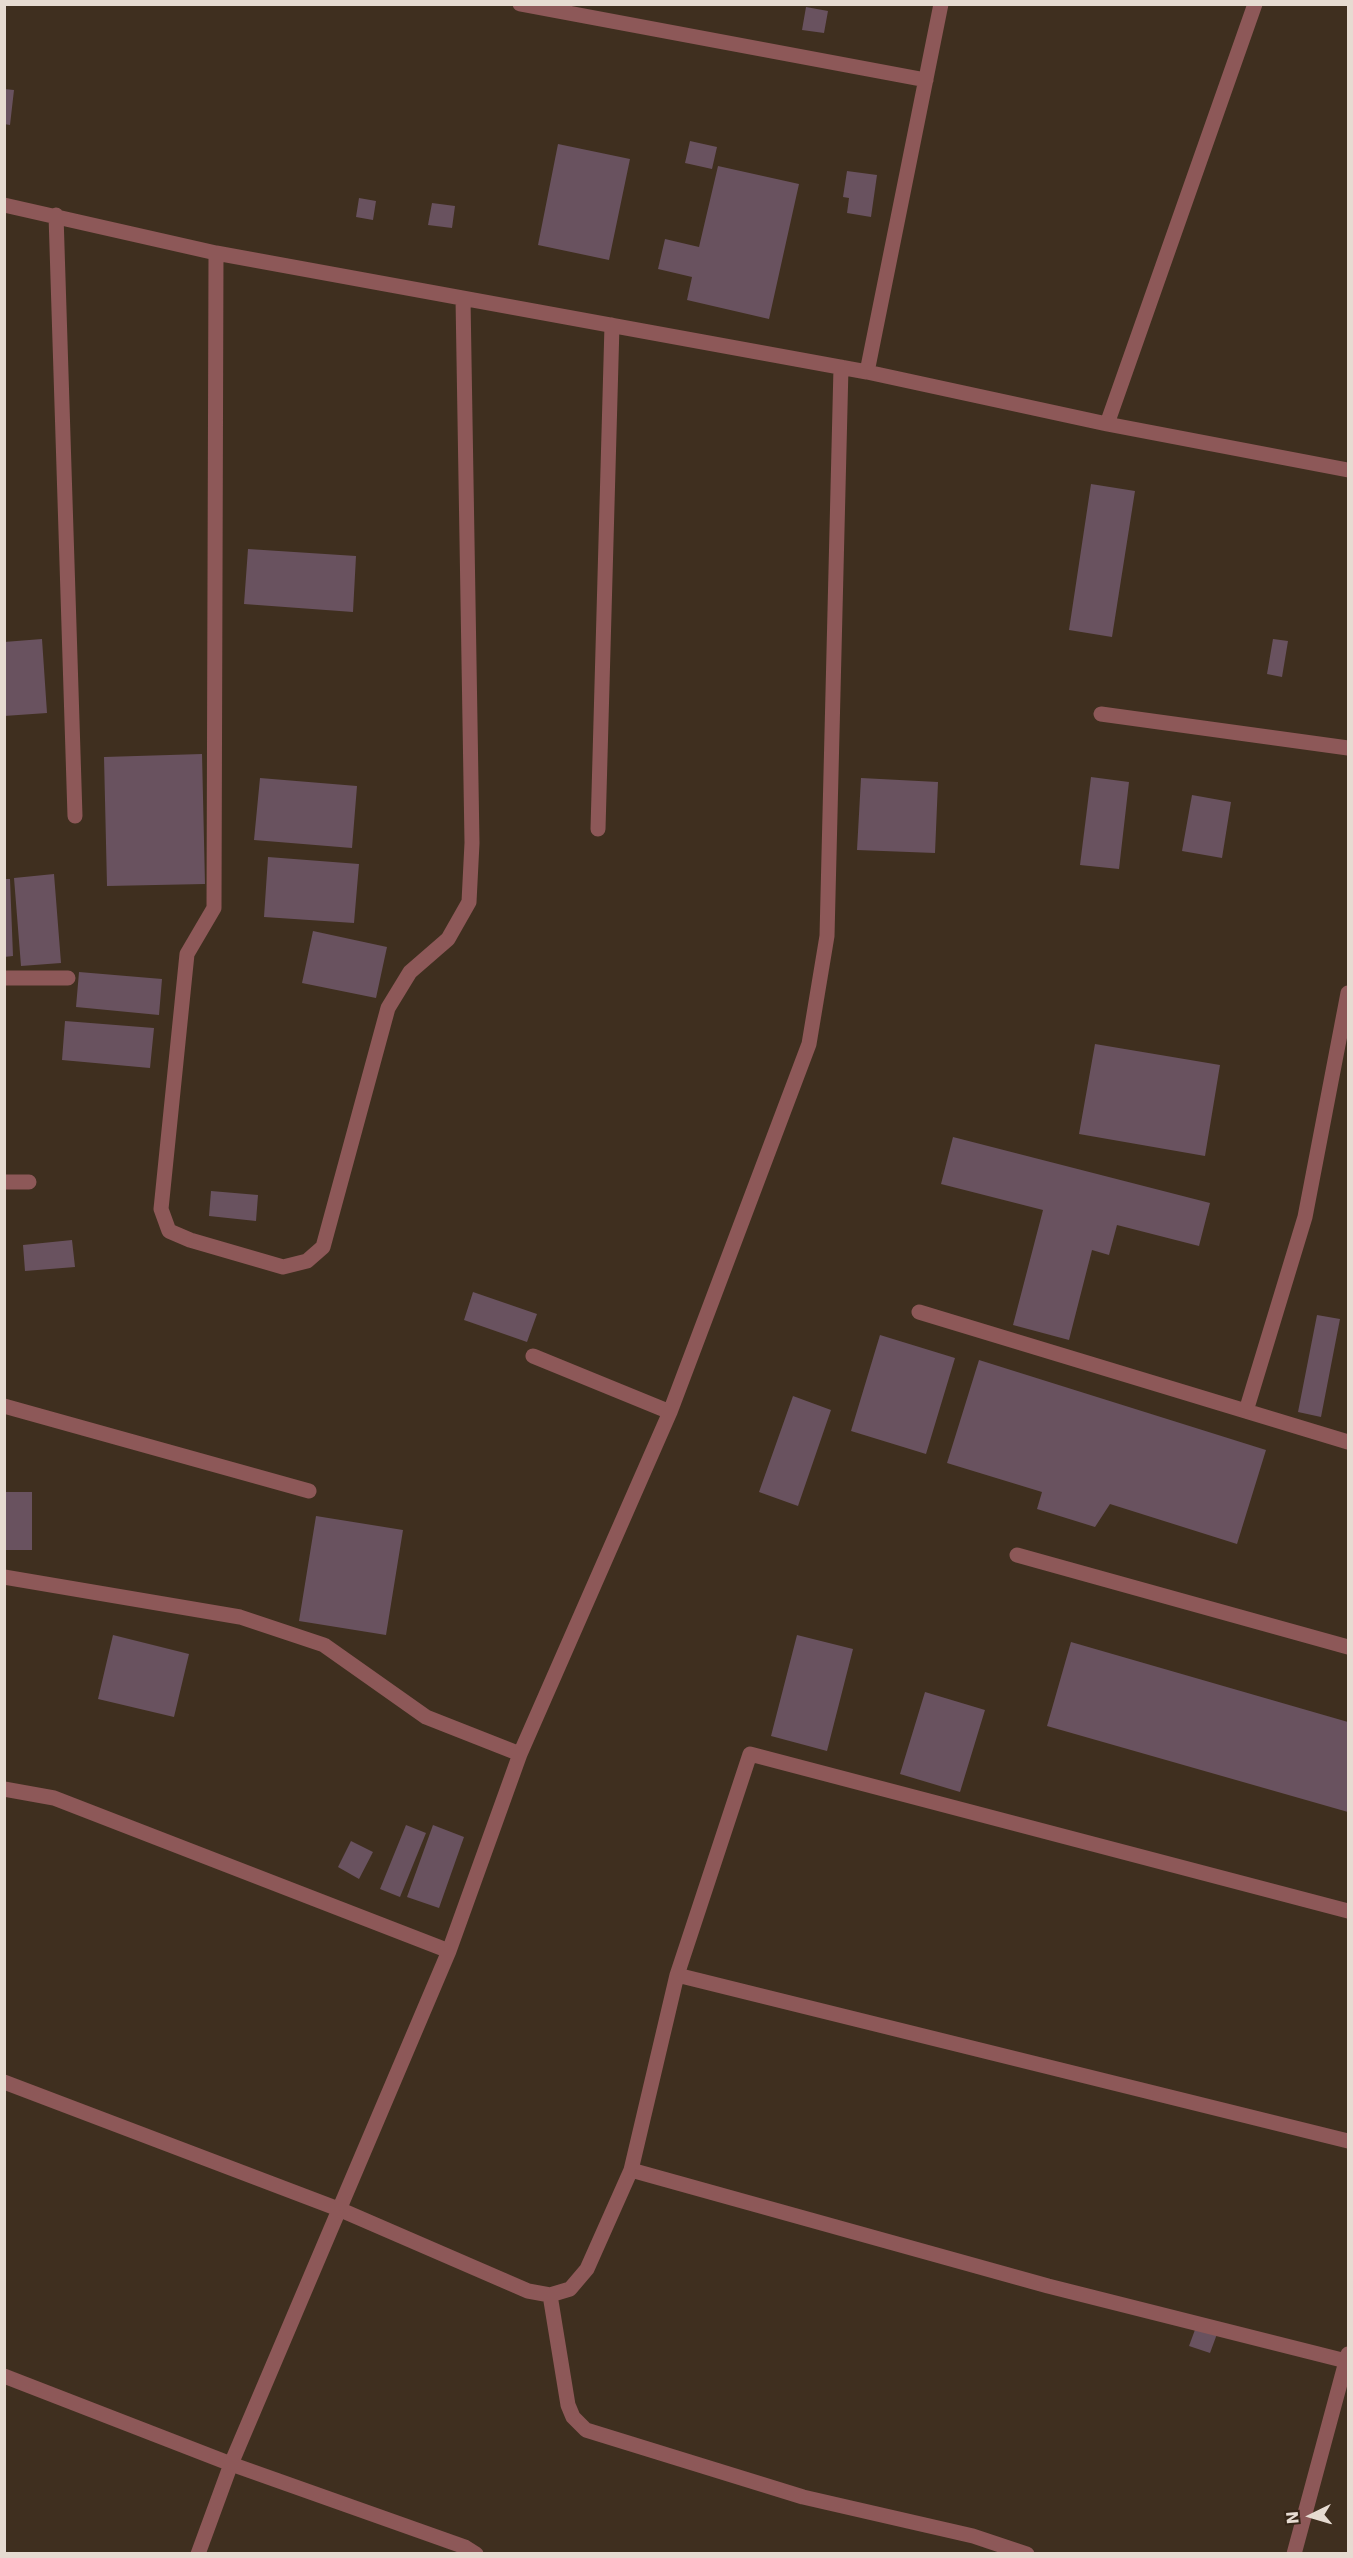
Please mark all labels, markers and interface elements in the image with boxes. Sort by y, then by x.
north arrow [1281,2486,1341,2546]
text: N [1283,2510,1303,2525]

